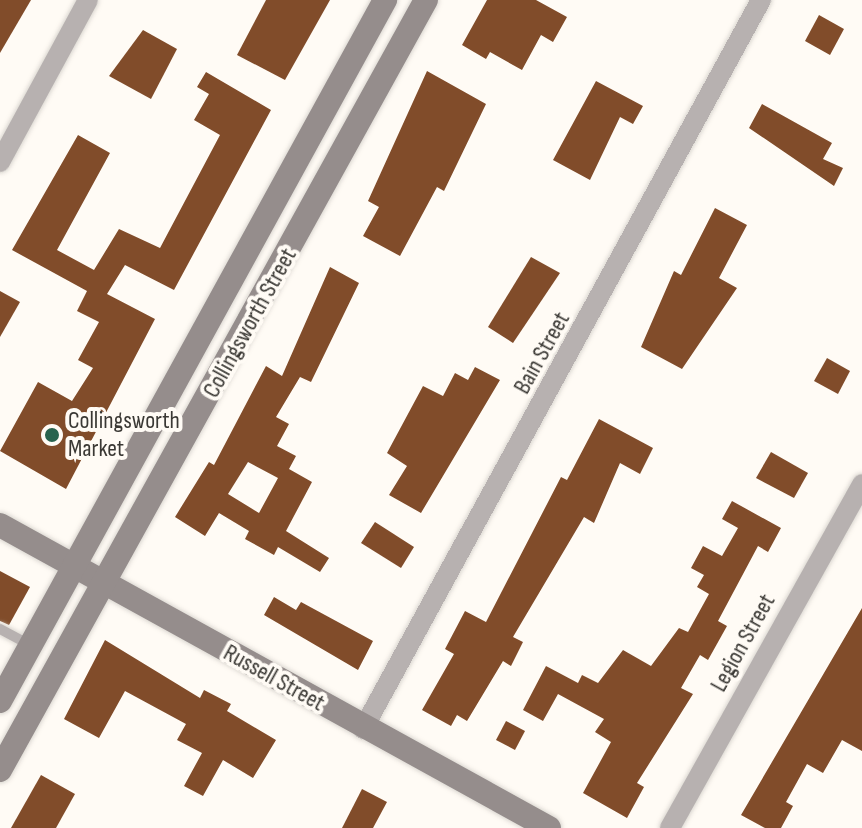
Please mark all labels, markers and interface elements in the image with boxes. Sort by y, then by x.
street label: Collingsworth Street [197,243,303,403]
street label: Bain Street [508,307,576,399]
place label: Collingsworth Market [68,407,180,463]
marker: Collingsworth Market [43,426,61,444]
street label: Legion Street [704,589,782,697]
street label: Russell Street [218,638,330,718]

